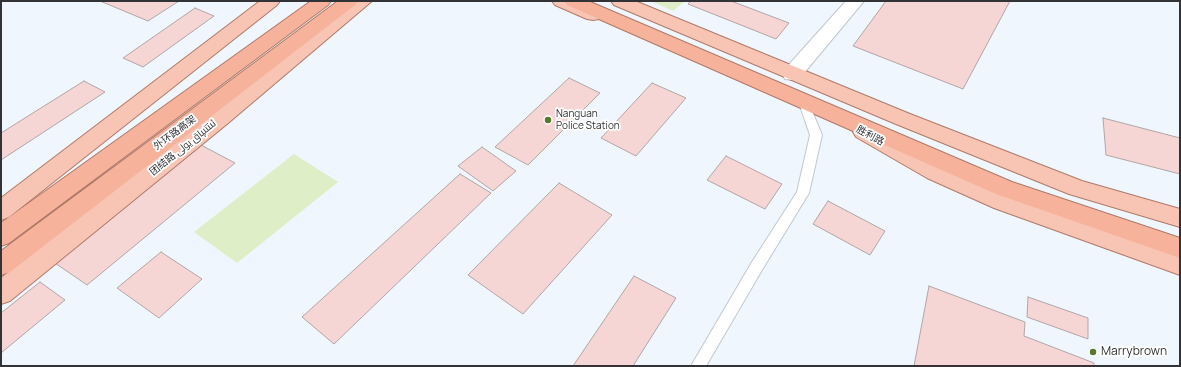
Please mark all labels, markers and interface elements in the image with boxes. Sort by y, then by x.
place label: Nanguan Police Station [556,108,620,132]
street label: 外环路高架 [151,113,199,153]
marker: Nanguan Police Station [543,115,553,125]
street label: 团结路 ئىتتىپاق يولى [148,118,218,178]
street label: 胜利路 [854,123,886,149]
place label: Marrybrown [1101,345,1167,359]
marker: Marrybrown [1088,347,1098,357]

